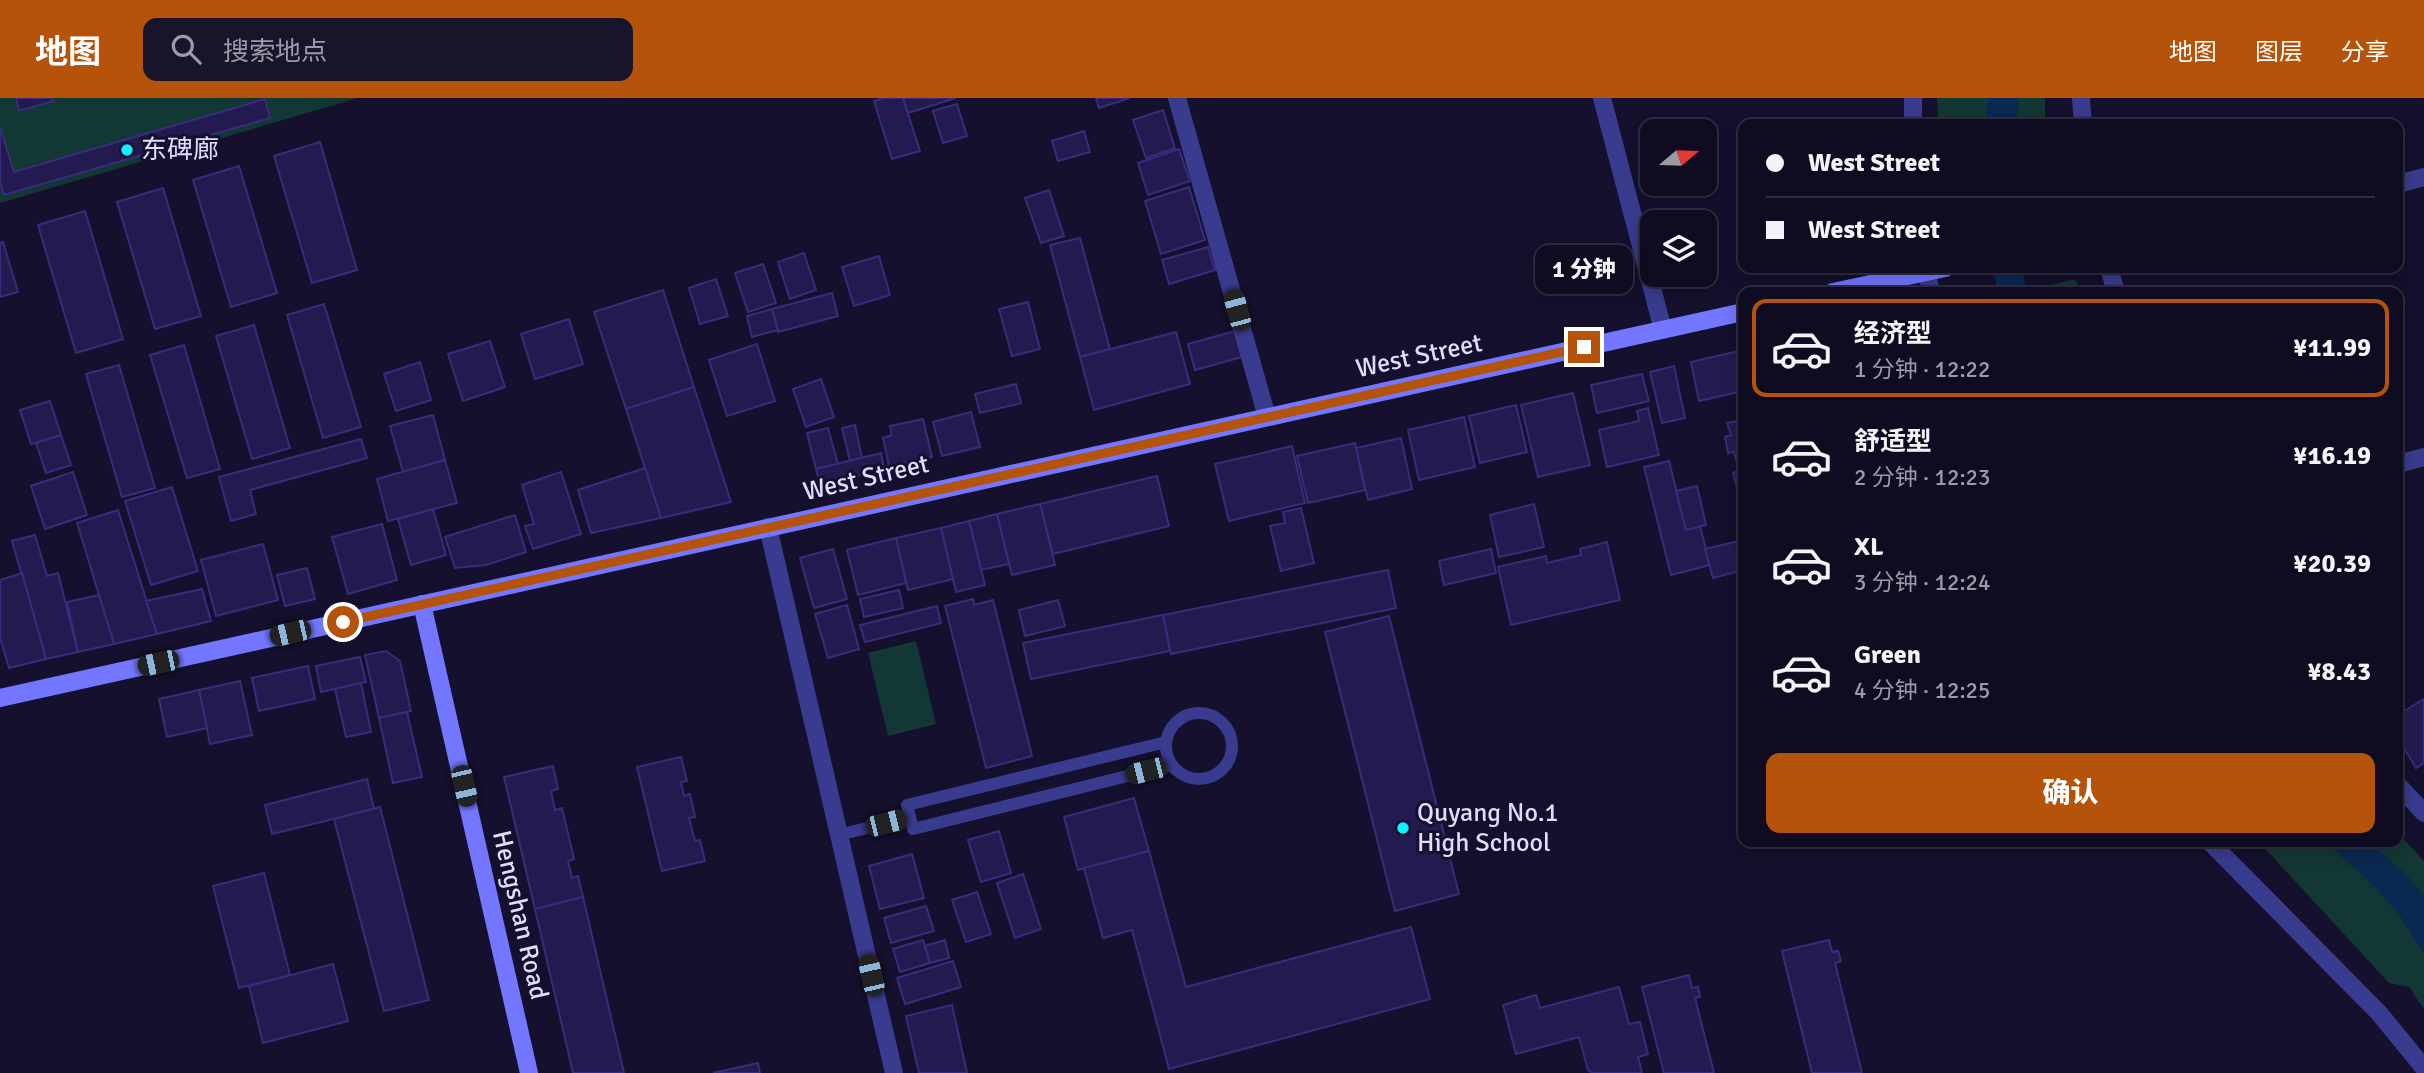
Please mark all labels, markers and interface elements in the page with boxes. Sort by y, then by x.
search box [143,18,633,81]
icon: search [167,30,205,68]
text: 地图 [35,32,101,73]
text: 搜索地点 [223,36,327,68]
text: 地图 [2169,37,2217,67]
text: 图层 [2255,37,2303,67]
text: 分享 [2341,37,2389,67]
north arrow [1640,119,1717,196]
map controls [1640,119,1717,287]
place label: 东碑廊 [141,134,219,166]
marker: 东碑廊 [119,142,135,158]
text: West Street [1808,147,1940,179]
button: layers [1640,210,1717,287]
text: West Street [1808,214,1940,246]
callout: 1 分钟 [1535,246,1633,294]
text: 1 分钟 [1552,255,1616,284]
car [1222,287,1253,333]
icon: car [1770,317,1833,380]
text: 经济型 [1854,318,1932,350]
street label: West Street [1353,327,1485,385]
route end [1568,331,1600,363]
text: ¥11.99 [2293,332,2371,364]
text: 1 分钟 · 12:22 [1854,355,1990,384]
icon: car [1770,425,1833,488]
text: 舒适型 [1854,426,1932,458]
text: ¥16.19 [2293,440,2371,472]
street label: West Street [800,448,932,508]
text: 2 分钟 · 12:23 [1854,463,1990,492]
text: XL [1854,531,1884,563]
icon: car [1770,533,1833,596]
text: ¥20.39 [2293,548,2371,580]
text: 3 分钟 · 12:24 [1854,568,1990,597]
route start [327,606,359,638]
car [268,618,313,648]
text: Green [1854,639,1921,671]
icon: car [1770,641,1833,704]
car [136,648,181,678]
text: ¥8.43 [2307,656,2371,688]
text: 4 分钟 · 12:25 [1854,676,1990,705]
button: 确认 [1766,753,2375,833]
car [1124,756,1169,786]
car [450,763,479,809]
place label: Quyang No.1 High School [1417,797,1559,859]
car [864,808,909,838]
marker: Quyang No.1 High School [1395,820,1411,836]
street label: Hengshan Road [485,827,555,1003]
car [857,952,886,998]

